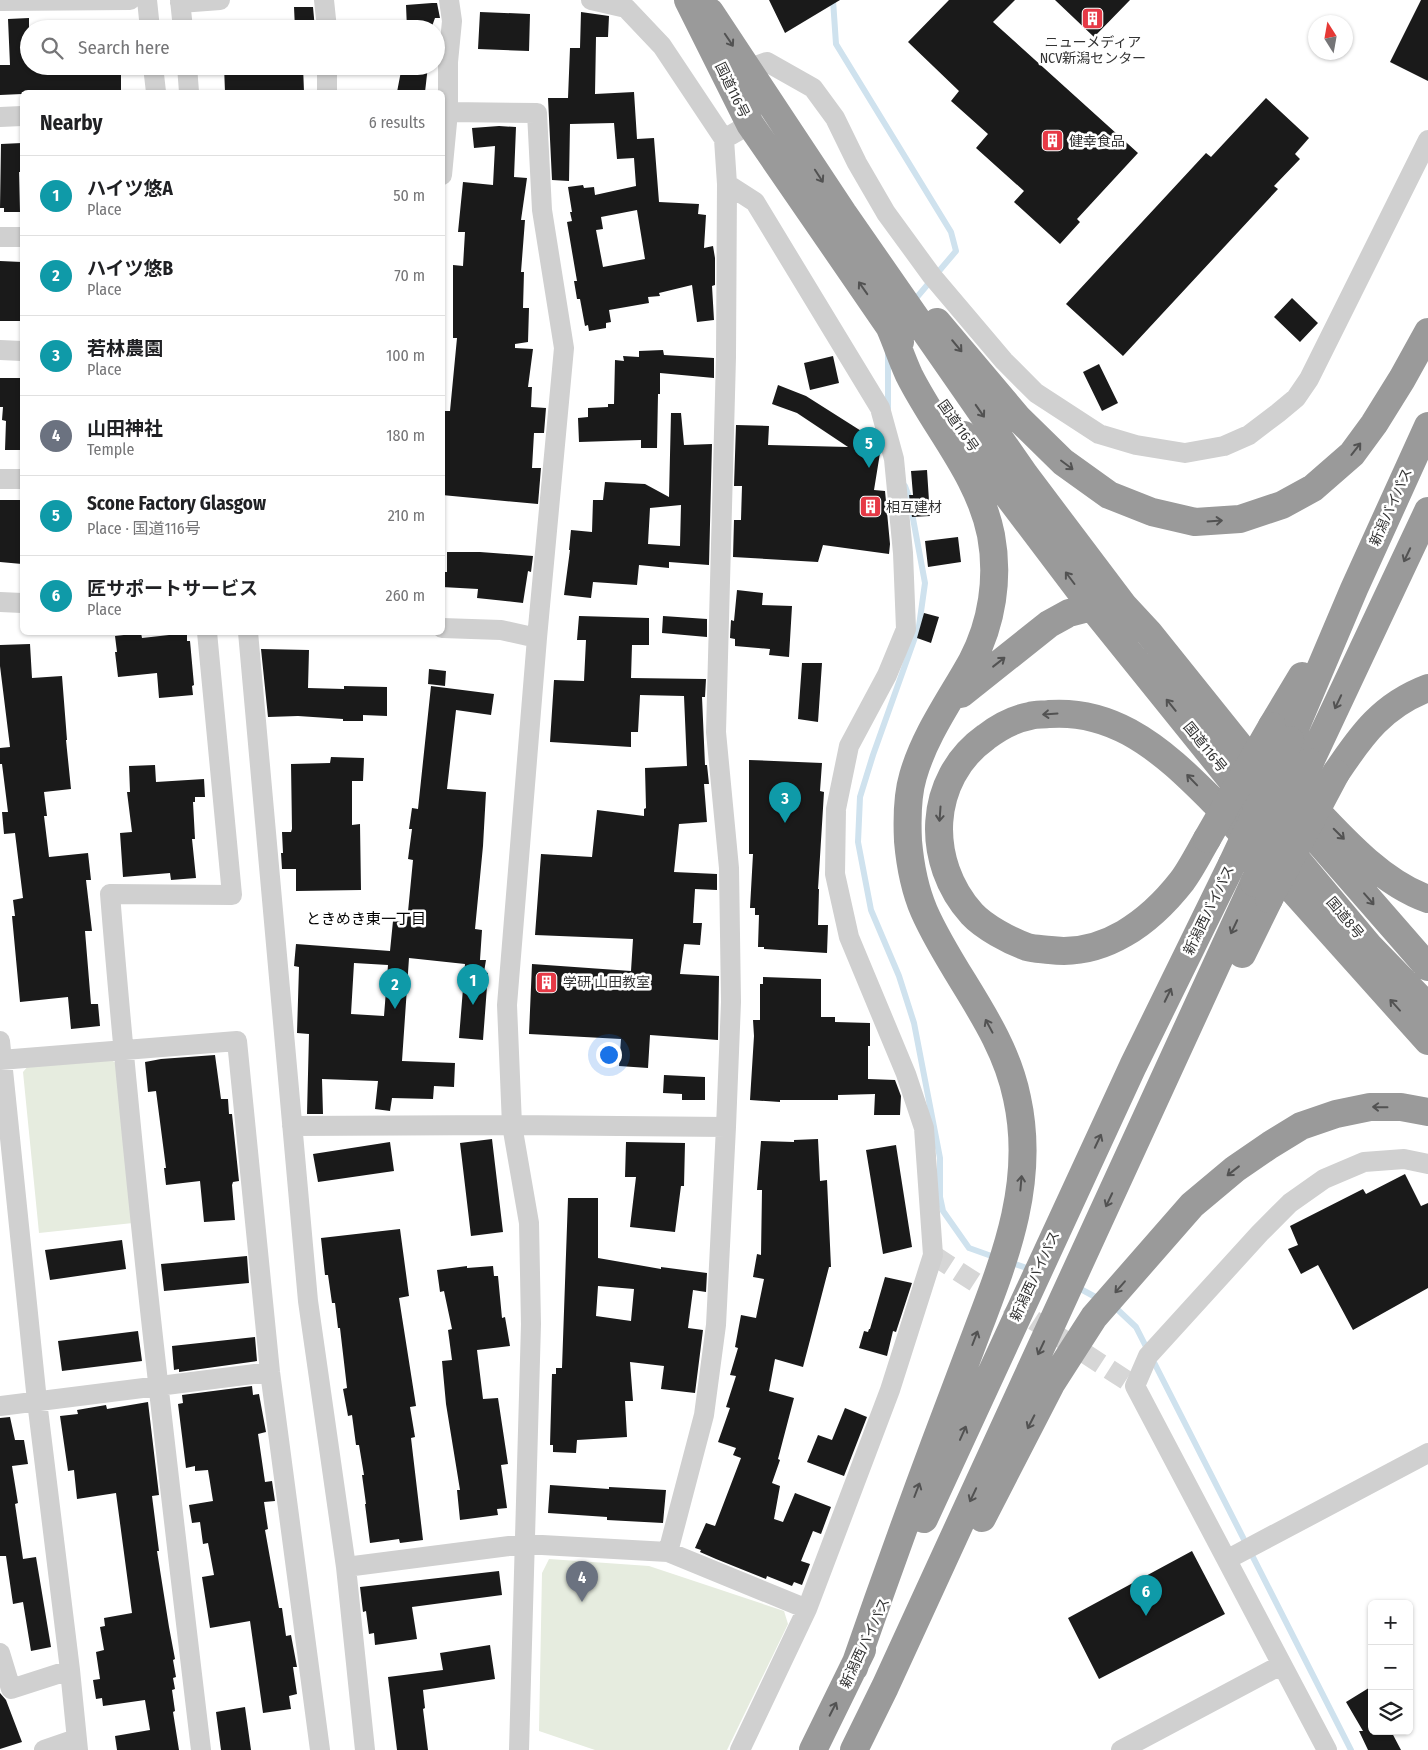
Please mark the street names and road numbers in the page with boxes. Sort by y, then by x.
street label: 国道116号 [711,59,753,121]
street label: 国道116号 [934,397,982,455]
street label: 新潟バイパス [1366,465,1416,549]
street label: 国道116号 [1180,718,1230,776]
street label: 新潟西バイパス [1180,862,1238,958]
street label: 国道8号 [1323,894,1367,942]
street label: 新潟西バイパス [1007,1228,1063,1324]
street label: 新潟西バイパス [837,1595,893,1691]

